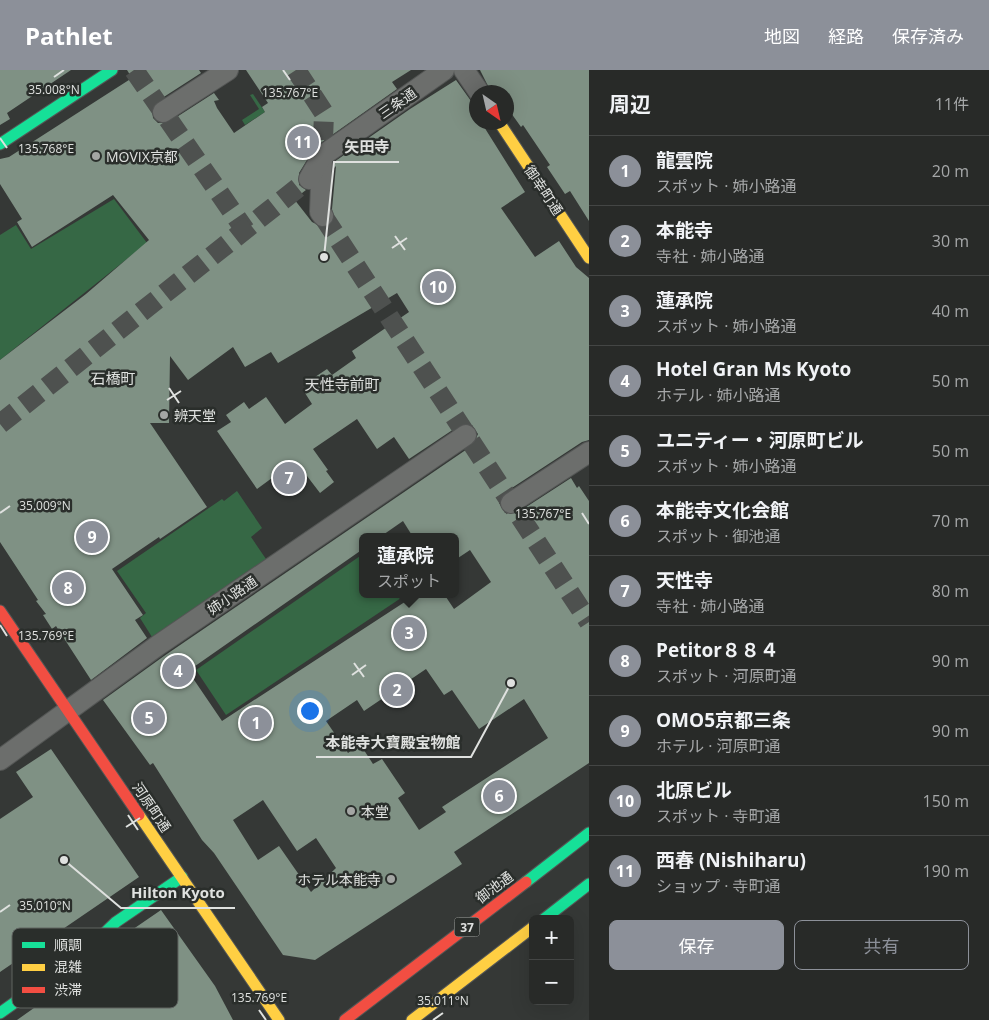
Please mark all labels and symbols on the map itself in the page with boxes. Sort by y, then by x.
text: 35.008°N [28,81,80,98]
street label: 三条通 [374,83,420,123]
text: 135.767°E [262,84,318,101]
north arrow [469,85,514,130]
pin: 11 [287,123,319,161]
callout: 矢田寺 [334,132,399,162]
text: 矢田寺 [344,136,390,156]
text: 135.768°E [18,140,74,157]
place label: MOVIX京都 [106,147,178,166]
marker: MOVIX京都 [90,150,102,162]
street label: 御幸町通 [520,161,568,219]
pin: 10 [422,268,454,306]
district label: 石橋町 [90,368,136,388]
district label: 天性寺前町 [304,374,380,394]
place label: 辨天堂 [174,406,216,425]
marker: 辨天堂 [158,409,170,421]
pin: 7 [273,459,305,497]
text: 35.009°N [19,497,71,514]
text: 135.767°E [515,505,571,522]
pin: 9 [76,518,108,556]
pin: 8 [52,569,84,607]
street label: 姉小路通 [203,571,261,619]
pin: 3 [393,614,425,652]
text: 135.769°E [18,627,74,644]
pin: 4 [162,652,194,690]
pin: 2 [381,671,413,709]
your location [297,698,323,724]
pin: 5 [133,699,165,737]
pin: 1 [240,704,272,742]
callout: 本能寺大寶殿宝物館 [316,727,471,757]
text: 本能寺大寶殿宝物館 [325,732,461,752]
pin: 6 [483,777,515,815]
street label: 河原町通 [128,778,176,836]
place label: 本堂 [361,802,389,821]
marker: 本堂 [345,805,357,817]
street label: 御池通 [472,867,516,907]
place label: ホテル本能寺 [297,870,381,889]
marker: ホテル本能寺 [385,873,397,885]
callout: Hilton Kyoto [121,878,235,908]
text: Hilton Kyoto [131,882,225,902]
text: 35.010°N [19,897,71,914]
road number: 37 [454,918,480,936]
legend [12,928,178,1008]
text: 順調 [54,935,82,954]
text: 混雑 [54,957,82,976]
text: 渋滞 [54,980,82,999]
text: 135.769°E [231,989,287,1006]
text: 35.011°N [417,992,469,1009]

